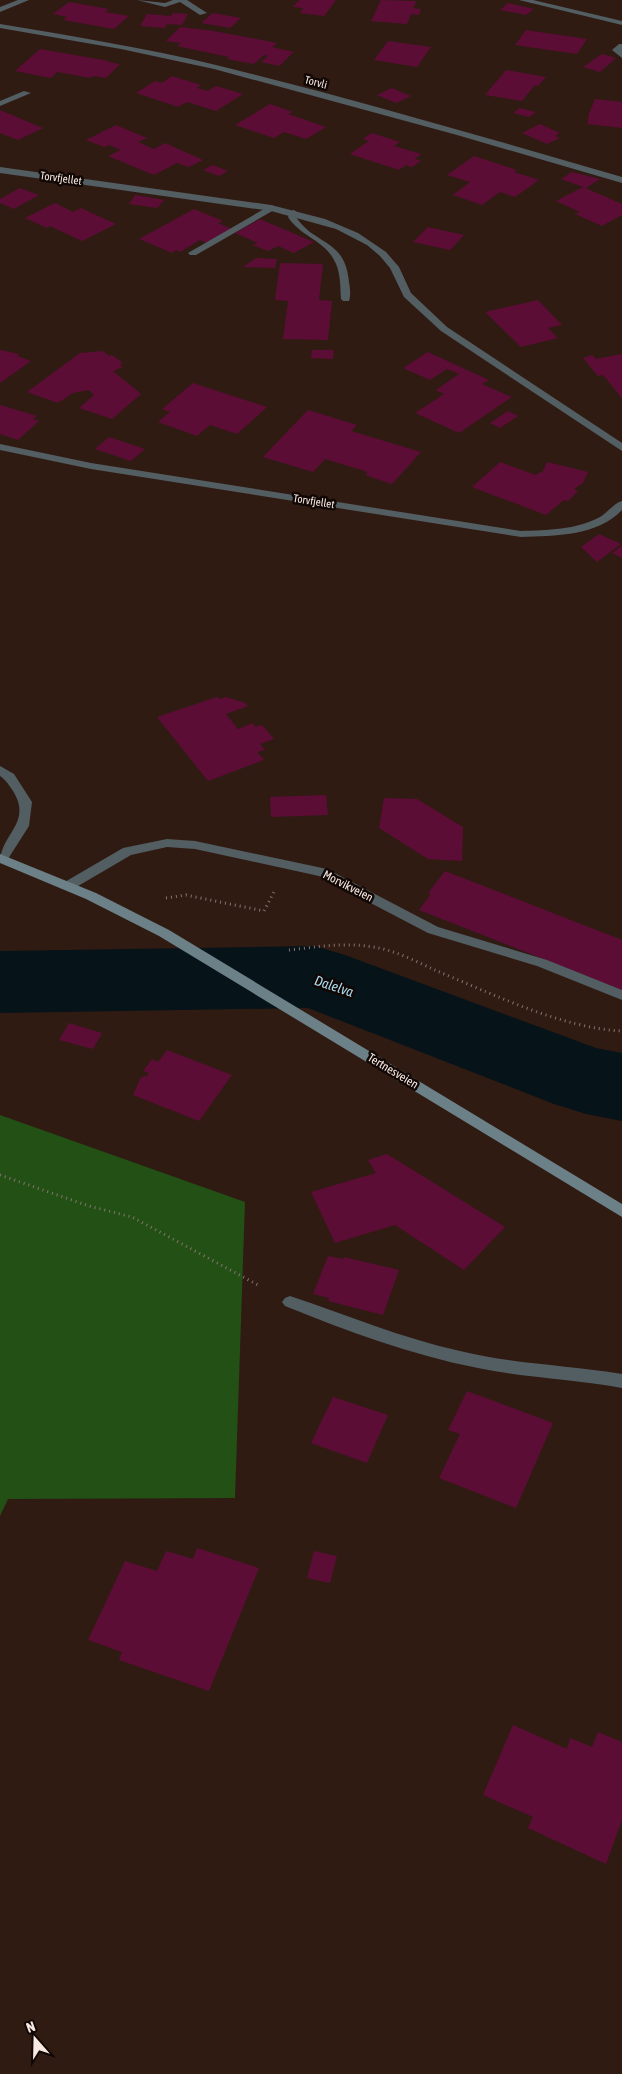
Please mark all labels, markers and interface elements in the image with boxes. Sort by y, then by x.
street label: Torvli [304,73,328,91]
street label: Torvfjellet [40,169,82,187]
street label: Torvfjellet [293,492,335,510]
street label: Morvikveien [321,867,375,905]
water label: Dalelva [313,972,356,1000]
street label: Tertnesveien [365,1050,421,1092]
north arrow [10,2014,60,2064]
text: N [24,2018,37,2036]

